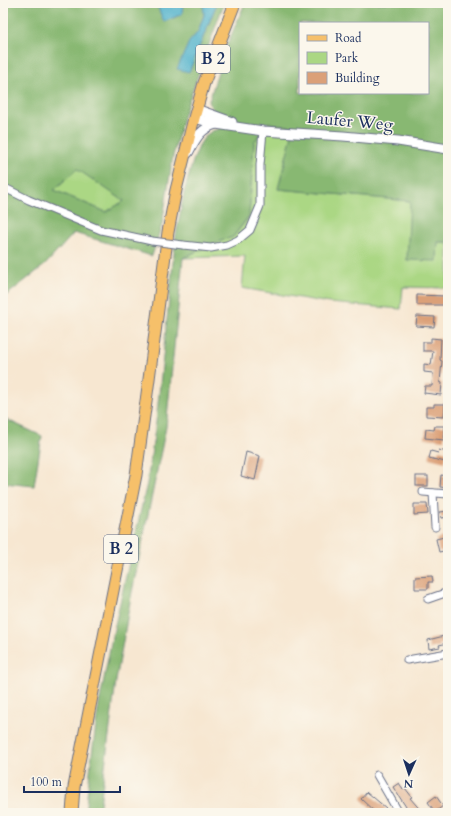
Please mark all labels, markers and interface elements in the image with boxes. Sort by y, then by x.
legend [299,22,429,94]
text: Road [335,30,362,46]
road number: B 2 [196,45,230,73]
text: Park [335,50,359,66]
text: Building [335,70,380,86]
street label: Laufer Weg [306,106,395,136]
road number: B 2 [104,535,138,563]
north arrow [389,754,429,794]
scale bar [24,768,120,794]
text: 100 m [30,774,63,790]
text: N [403,776,414,791]

